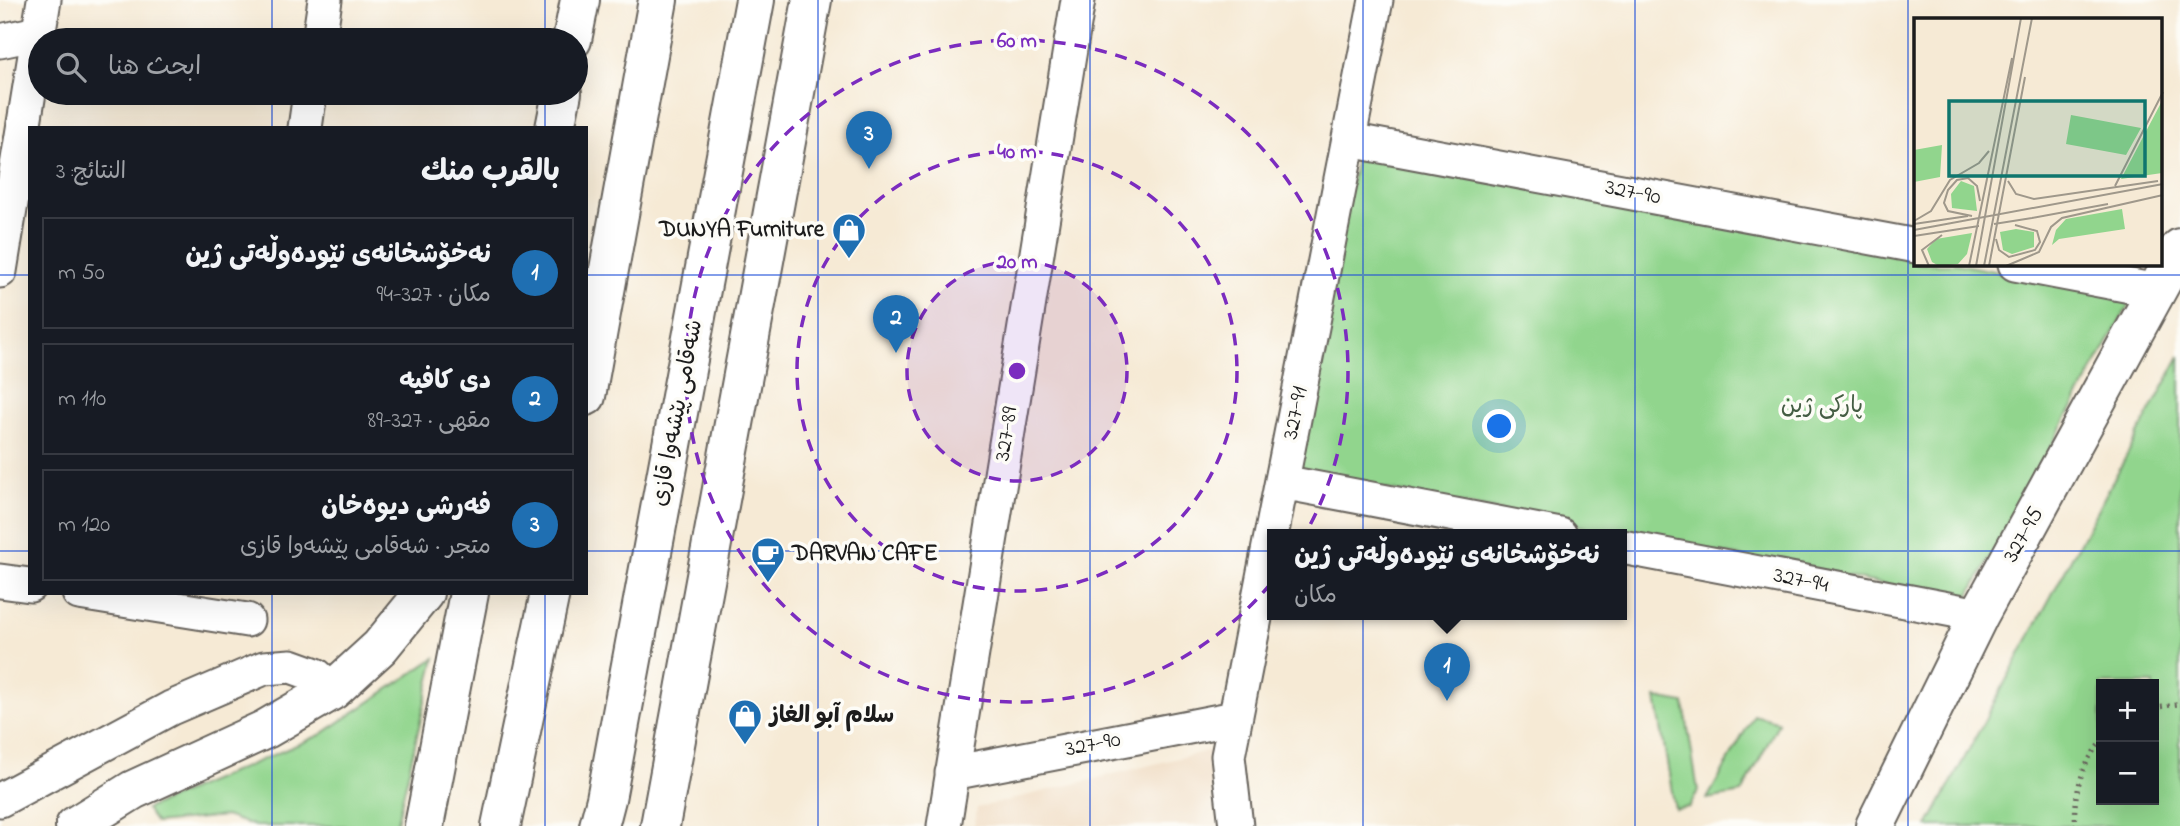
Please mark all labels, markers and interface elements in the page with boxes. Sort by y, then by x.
inset map [1914,18,2162,266]
text: 60 m [997,27,1037,57]
search box [28,28,588,105]
icon: search [52,48,90,86]
text: ابحث هنا [108,49,201,87]
pin: 3 [846,111,892,169]
text: 40 m [997,138,1037,168]
text: بالقرب منك [421,151,560,195]
text: النتائج: 3 [56,156,126,189]
street label: 327-90 [1602,171,1664,215]
shop icon: DUNYA Furniture [830,211,868,260]
place label: DUNYA Furniture [658,214,825,247]
text: نەخۆشخانەی نێودەوڵەتی ژین [185,237,491,275]
text: 20 m [995,248,1038,278]
text: 50 m [58,257,105,290]
text: 1 [531,257,539,290]
text: مكان · 327-94 [376,279,491,312]
pin: 2 [873,295,919,353]
street label: شەقامی پێشەوا قازی [644,317,712,509]
centre of rings [1005,359,1029,383]
text: دى كافيه [399,363,491,401]
text: 110 m [58,383,106,416]
text: 2 [529,383,541,416]
street label: 327-91 [1275,384,1317,442]
park label: پارکی ژین [1781,390,1863,423]
street label: 327-89 [986,404,1028,464]
text: مقهى · 327-89 [367,405,491,438]
your location [1482,409,1516,443]
text: فەرشی دیوەخان [321,489,491,527]
street label: 327-95 [1995,501,2053,569]
text: 120 m [58,509,110,542]
text: 3 [530,509,540,542]
popup [1267,529,1627,620]
text: متجر · شەقامی پێشەوا قازی [240,531,491,564]
cafe icon: DARVAN CAFE [749,535,787,584]
place label: DARVAN CAFE [791,538,938,571]
text: نەخۆشخانەی نێودەوڵەتی ژین [1294,538,1600,576]
street label: 327-94 [1771,560,1832,603]
text: مكان [1294,580,1337,613]
pin: 1 [1424,643,1470,701]
map controls [2096,679,2159,805]
button: + [2096,679,2159,742]
shop icon: سلام آبو الغاز [726,697,764,746]
place label: سلام آبو الغاز [768,700,894,733]
street label: 327-90 [1062,723,1124,767]
button: − [2096,742,2159,805]

